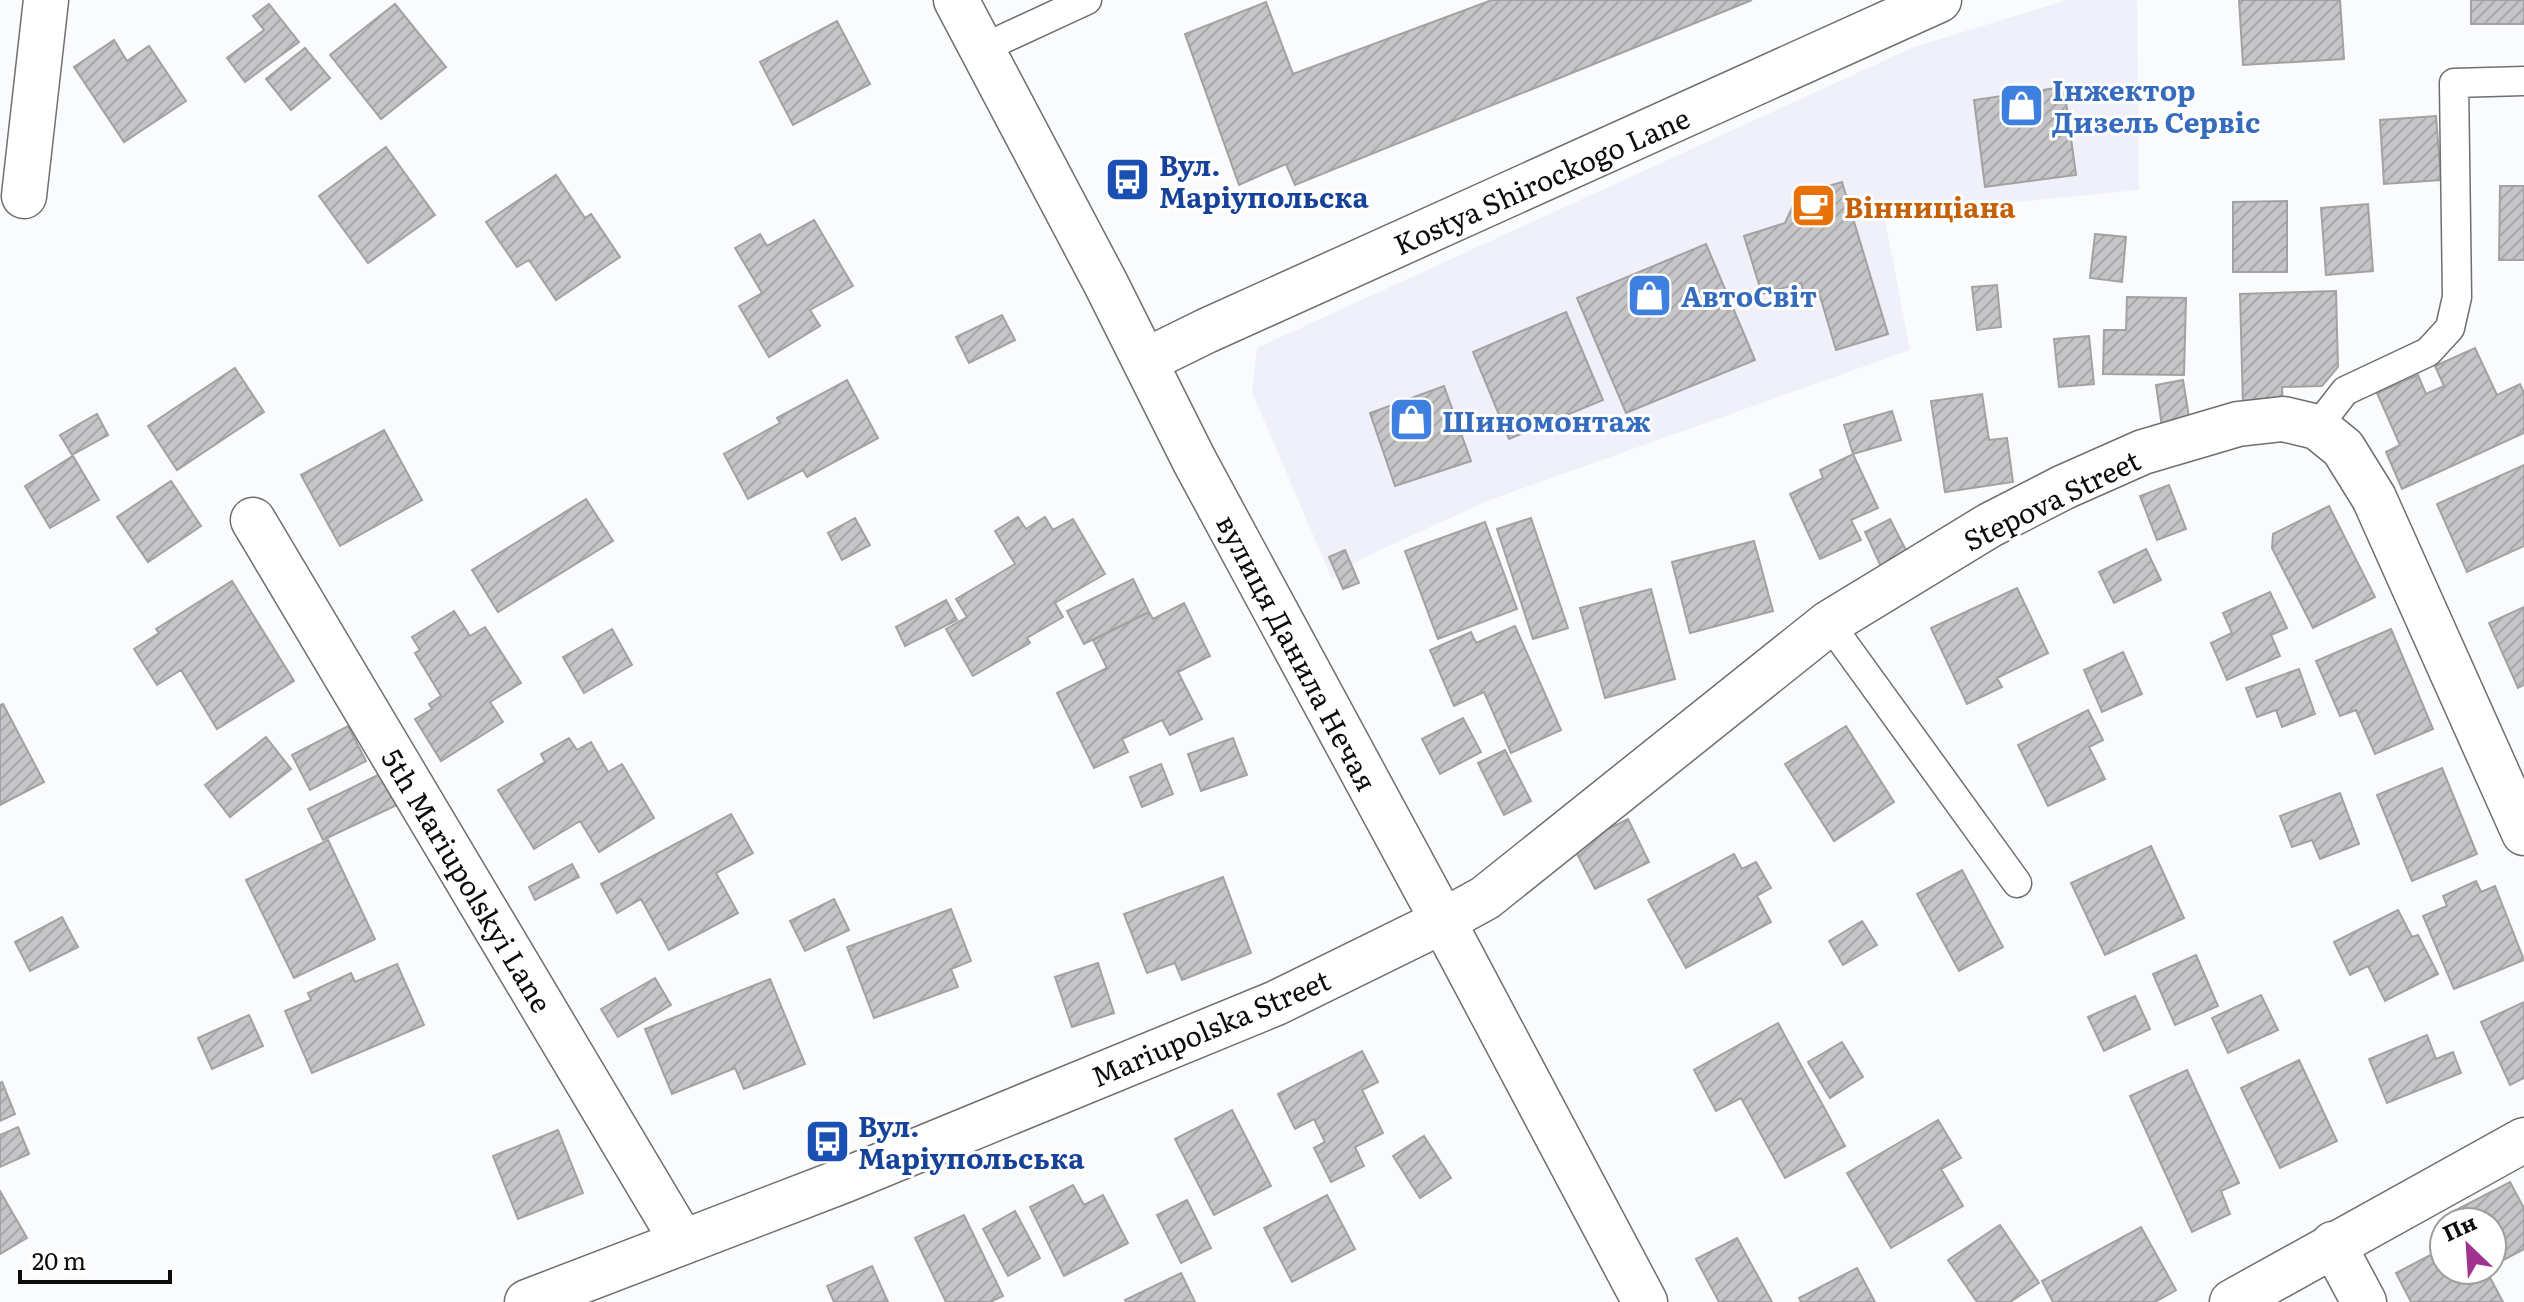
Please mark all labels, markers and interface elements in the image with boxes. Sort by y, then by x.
place label: Інжектор Дизель Сервіс [2052,68,2260,142]
shop icon: Інжектор Дизель Сервіс [1997,81,2045,129]
street label: Kostya Shirockogo Lane [1386,96,1696,264]
place label: Вул. Маріупольска [1159,143,1370,217]
bus stop icon: Вул. Маріупольска [1104,156,1152,204]
cafe icon: Вінниціана [1789,182,1837,230]
place label: Вінниціана [1844,185,2016,227]
shop icon: АвтоСвіт [1626,271,1674,319]
place label: АвтоСвіт [1681,274,1817,316]
shop icon: Шиномонтаж [1387,396,1435,444]
place label: Шиномонтаж [1442,399,1651,441]
street label: Stepova Street [1955,438,2147,560]
street label: вулиця Данила Нечая [1207,506,1389,798]
street label: 5th Mariupolskyi Lane [372,740,564,1020]
street label: Mariupolska Street [1084,957,1337,1096]
place label: Вул. Маріупольська [858,1104,1085,1178]
bus stop icon: Вул. Маріупольська [803,1117,851,1165]
text: Пн [2436,1204,2481,1249]
north arrow [2428,1206,2508,1286]
scale bar [20,1234,170,1284]
text: 20 m [32,1242,86,1277]

